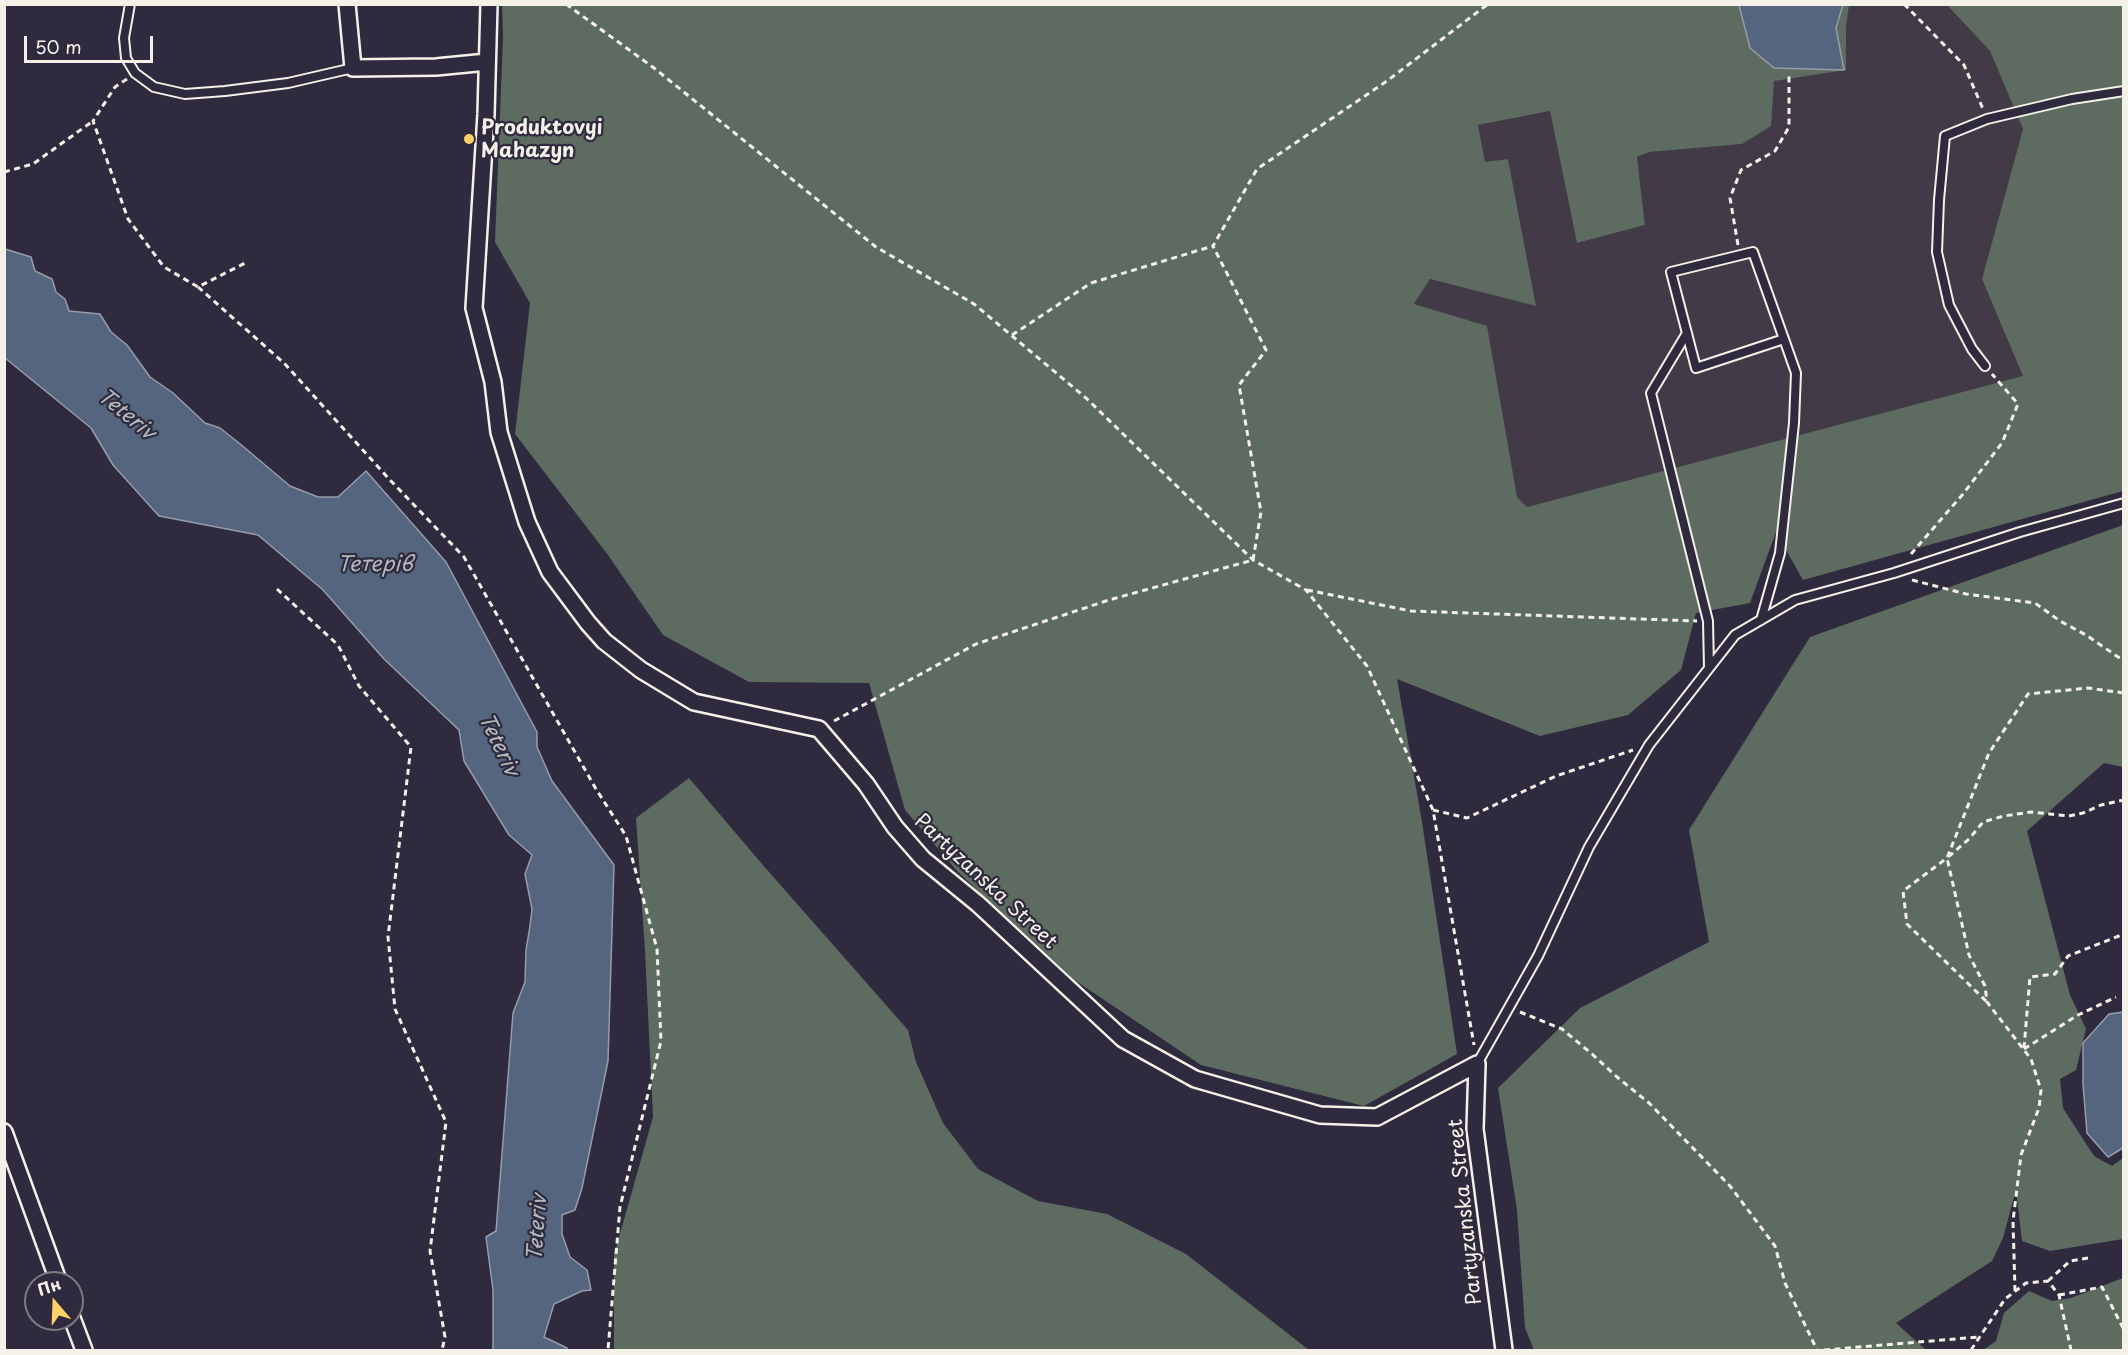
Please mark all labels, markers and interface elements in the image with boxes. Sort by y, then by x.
scale bar [27,24,156,62]
text: 50 m [35,33,82,60]
place label: Produktovyi Mahazyn [481,116,602,163]
marker: Produktovyi Mahazyn [462,132,476,146]
water label: Teteriv [92,384,160,446]
water label: Тетерів [337,552,413,578]
water label: Teteriv [472,710,524,780]
street label: Partyzanska Street [908,809,1062,955]
street label: Partyzanska Street [1444,1118,1488,1306]
water label: Teteriv [523,1194,553,1262]
north arrow [24,1271,84,1331]
text: Пн [34,1271,64,1301]

